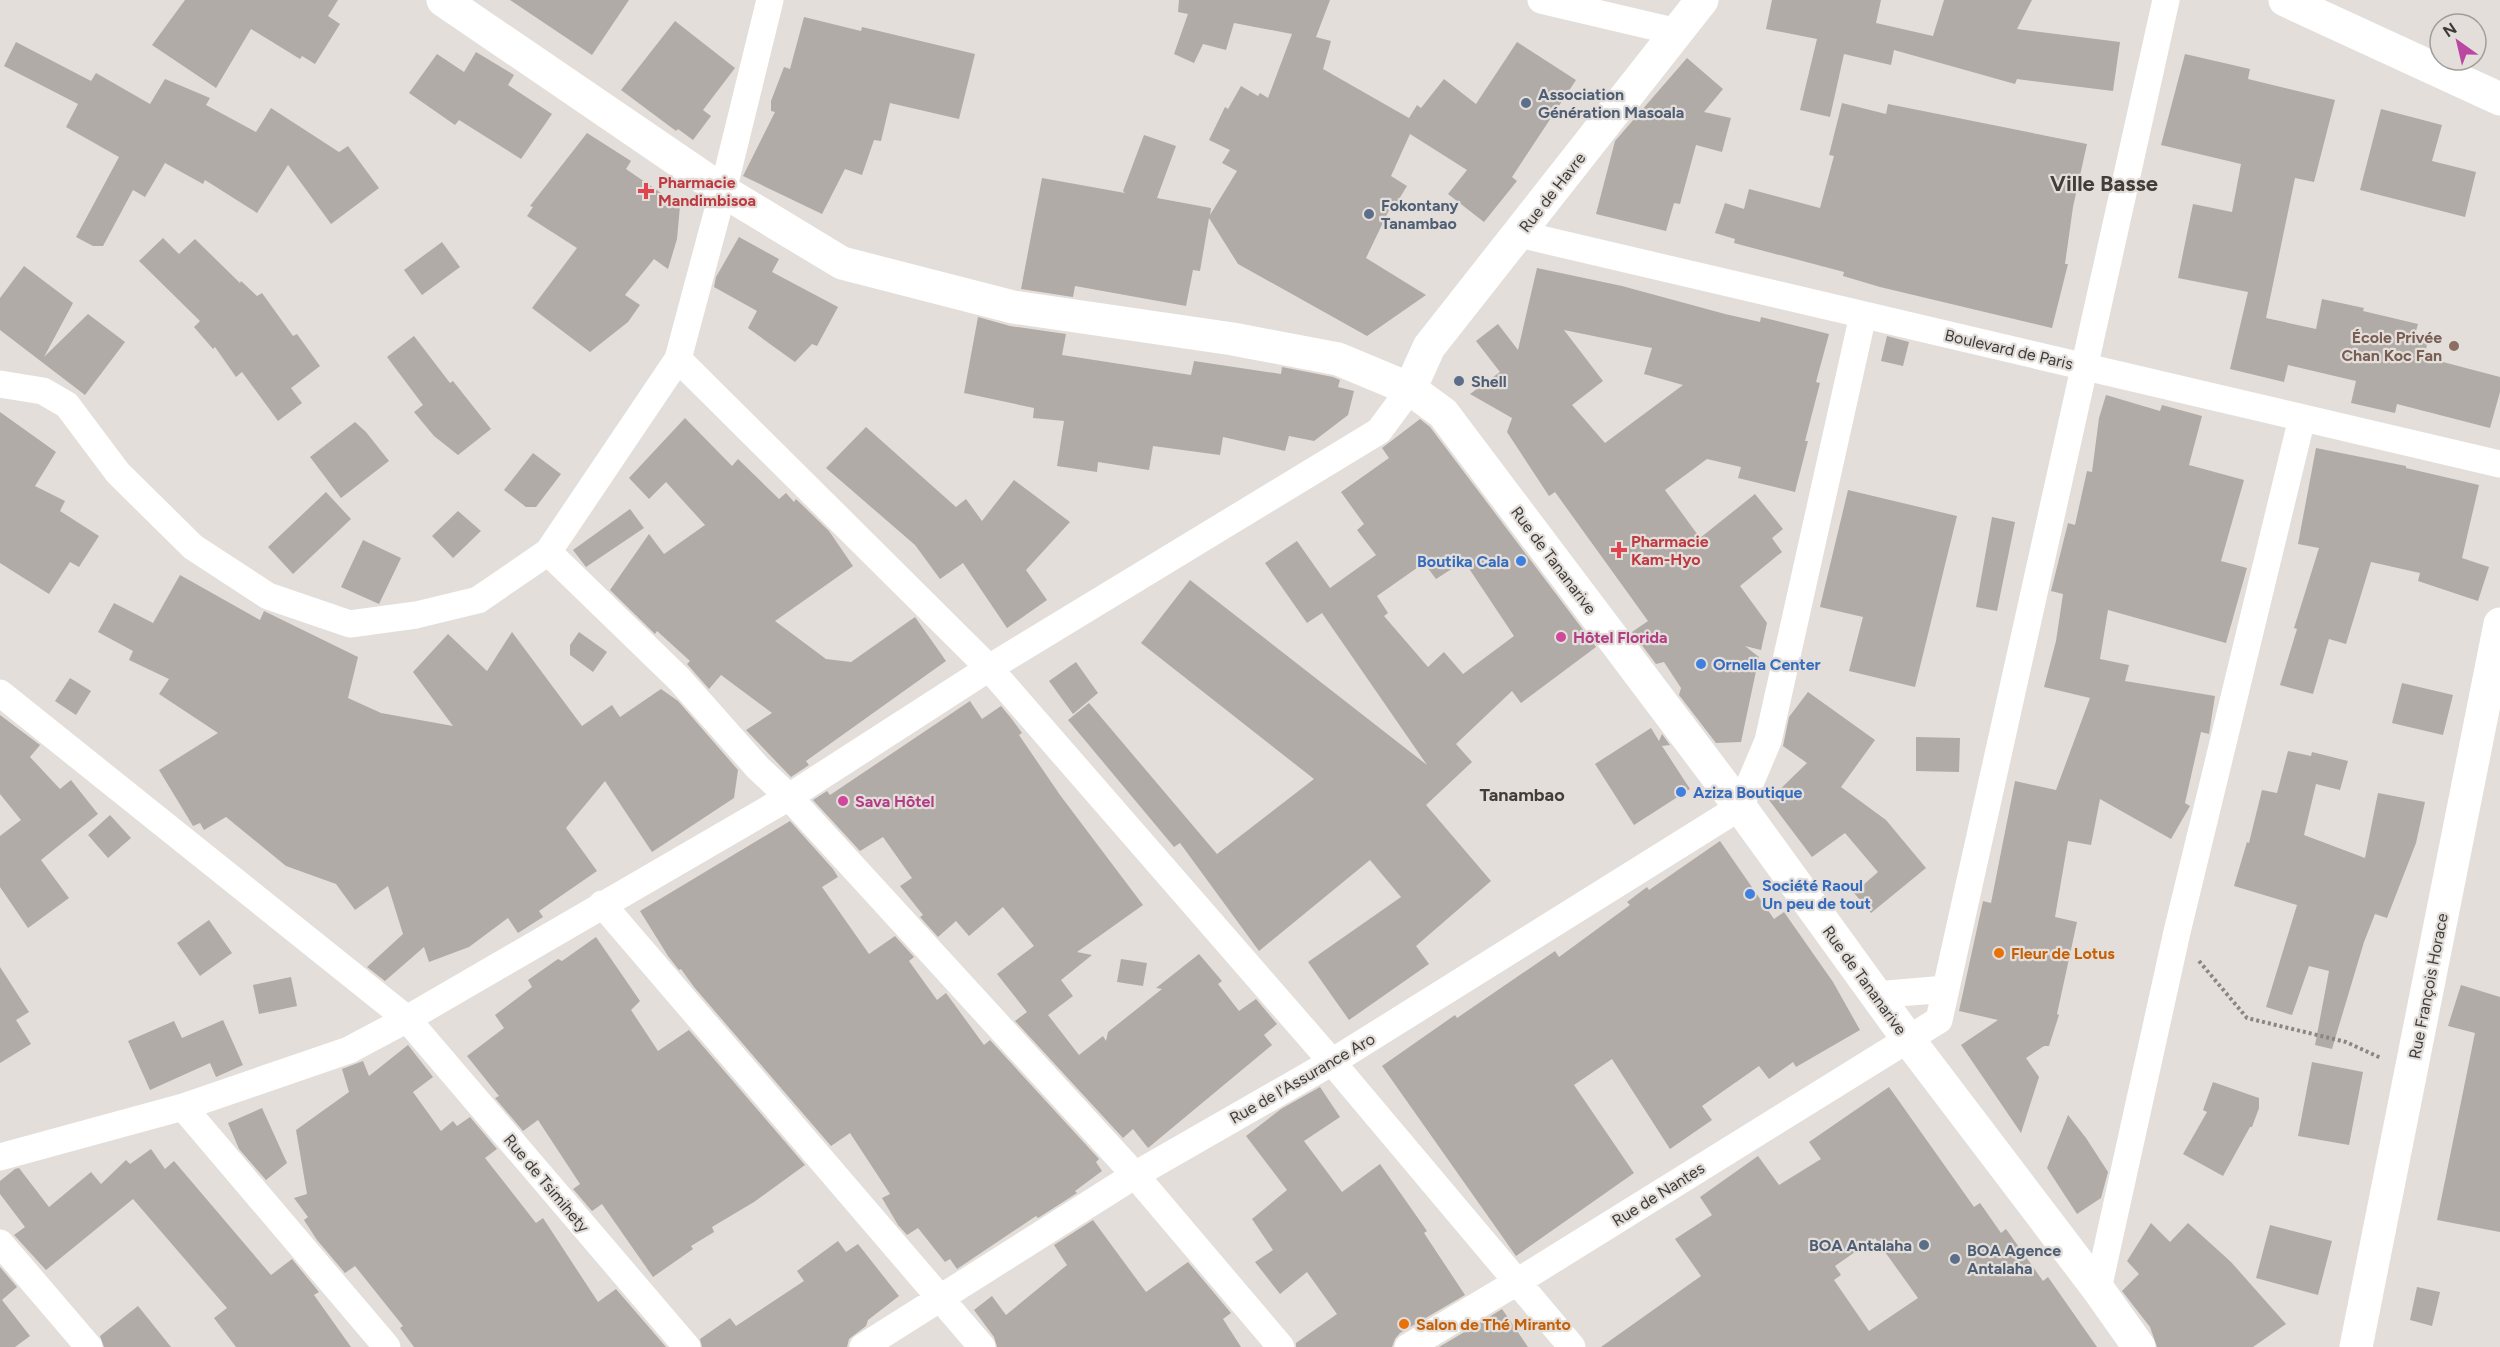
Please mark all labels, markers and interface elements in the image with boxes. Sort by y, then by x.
north arrow [2428,12,2488,72]
text: N [2439,19,2460,41]
place label: Association Génération Masoala [1538,85,1684,122]
marker: Association Génération Masoala [1519,96,1533,110]
street label: Rue de Havre [1515,148,1590,236]
district label: Ville Basse [2050,170,2158,197]
place label: Pharmacie Mandimbisoa [658,173,756,210]
marker: Pharmacie Mandimbisoa [639,184,653,198]
place label: Fokontany Tanambao [1381,196,1459,233]
marker: Fokontany Tanambao [1362,207,1376,221]
street label: Boulevard de Paris [1943,325,2075,373]
place label: École Privée Chan Koc Fan [2341,328,2442,365]
marker: École Privée Chan Koc Fan [2447,339,2461,353]
place label: Shell [1471,372,1507,391]
marker: Shell [1452,374,1466,388]
street label: Rue de Tananarive [1507,503,1600,618]
place label: Pharmacie Kam-Hyo [1631,532,1709,569]
marker: Pharmacie Kam-Hyo [1612,543,1626,557]
place label: Boutika Cala [1417,552,1509,571]
marker: Boutika Cala [1514,554,1528,568]
place label: Hôtel Florida [1573,628,1668,647]
marker: Hôtel Florida [1554,630,1568,644]
place label: Ornella Center [1713,655,1821,674]
marker: Ornella Center [1694,657,1708,671]
place label: Aziza Boutique [1693,783,1803,802]
district label: Tanambao [1479,784,1565,806]
marker: Aziza Boutique [1674,785,1688,799]
place label: Sava Hôtel [855,792,934,811]
marker: Sava Hôtel [836,794,850,808]
place label: Société Raoul Un peu de tout [1762,876,1871,913]
marker: Société Raoul Un peu de tout [1743,887,1757,901]
street label: Rue François Horace [2405,911,2452,1061]
street label: Rue de Tananarive [1819,922,1911,1039]
place label: Fleur de Lotus [2011,944,2115,963]
marker: Fleur de Lotus [1992,946,2006,960]
street label: Rue de l'Assurance Aro [1226,1029,1378,1128]
street label: Rue de Tsimihety [500,1130,594,1237]
street label: Rue de Nantes [1609,1158,1708,1230]
place label: BOA Antalaha [1809,1236,1912,1255]
marker: BOA Antalaha [1917,1238,1931,1252]
place label: BOA Agence Antalaha [1967,1241,2061,1278]
marker: BOA Agence Antalaha [1948,1252,1962,1266]
place label: Salon de Thé Miranto [1416,1315,1571,1334]
marker: Salon de Thé Miranto [1397,1317,1411,1331]

